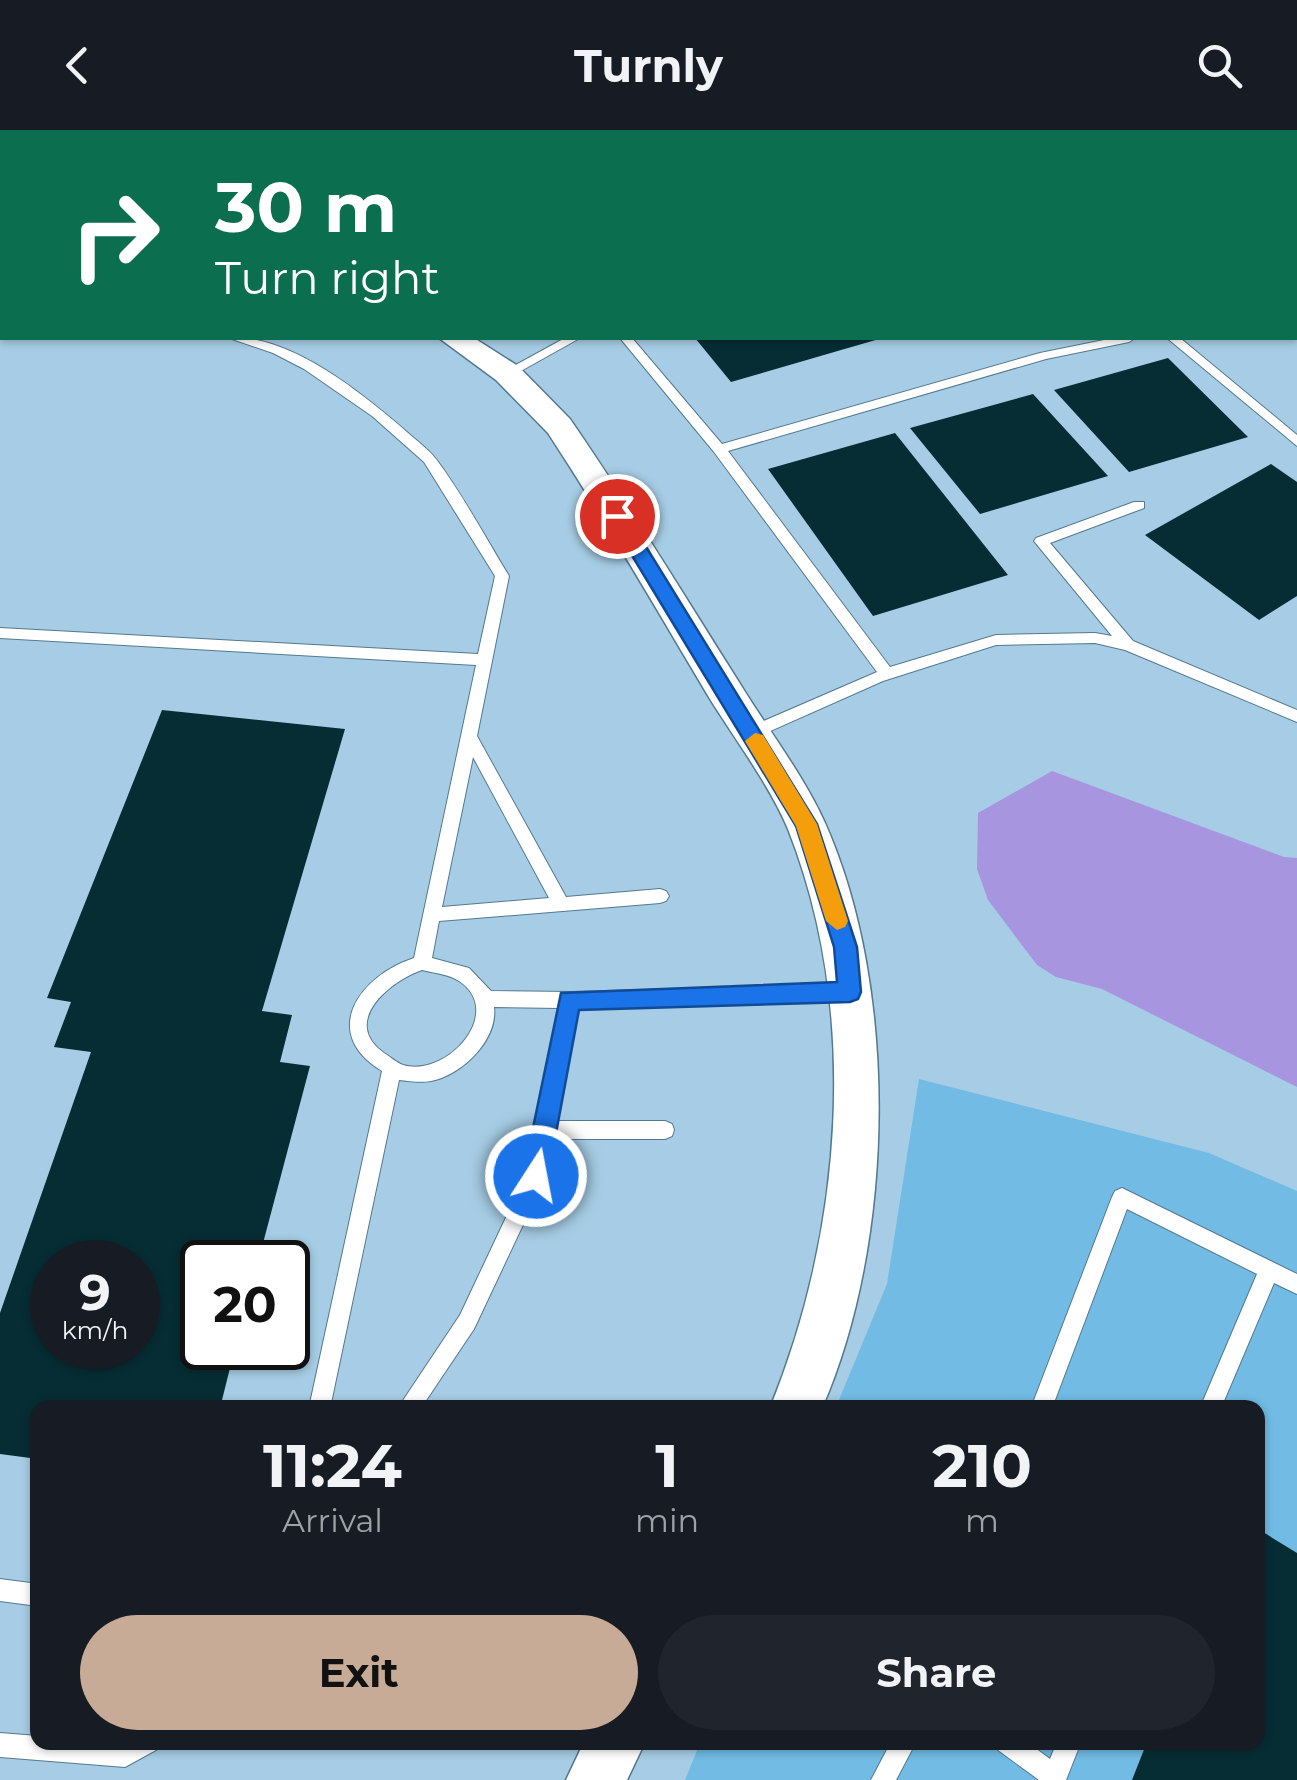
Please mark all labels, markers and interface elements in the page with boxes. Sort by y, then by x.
icon: back [50,38,105,93]
text: Turnly [574,38,723,93]
icon: search [1192,38,1247,93]
text: 30 m [215,164,397,250]
icon: right [50,170,180,300]
text: Turn right [215,250,440,305]
pin [575,474,660,559]
icon: arrive [590,489,645,544]
position arrow [484,1124,588,1228]
speed limit sign: 20 [180,1240,310,1370]
text: 9 [79,1262,111,1323]
text: km/h [62,1315,128,1345]
text: 11:24 [263,1429,402,1502]
text: 1 [655,1429,679,1502]
text: 210 [932,1429,1032,1502]
text: Arrival [282,1501,383,1540]
text: min [635,1501,699,1540]
text: m [965,1501,999,1540]
button: Exit [80,1615,638,1730]
button: Share [658,1615,1215,1730]

